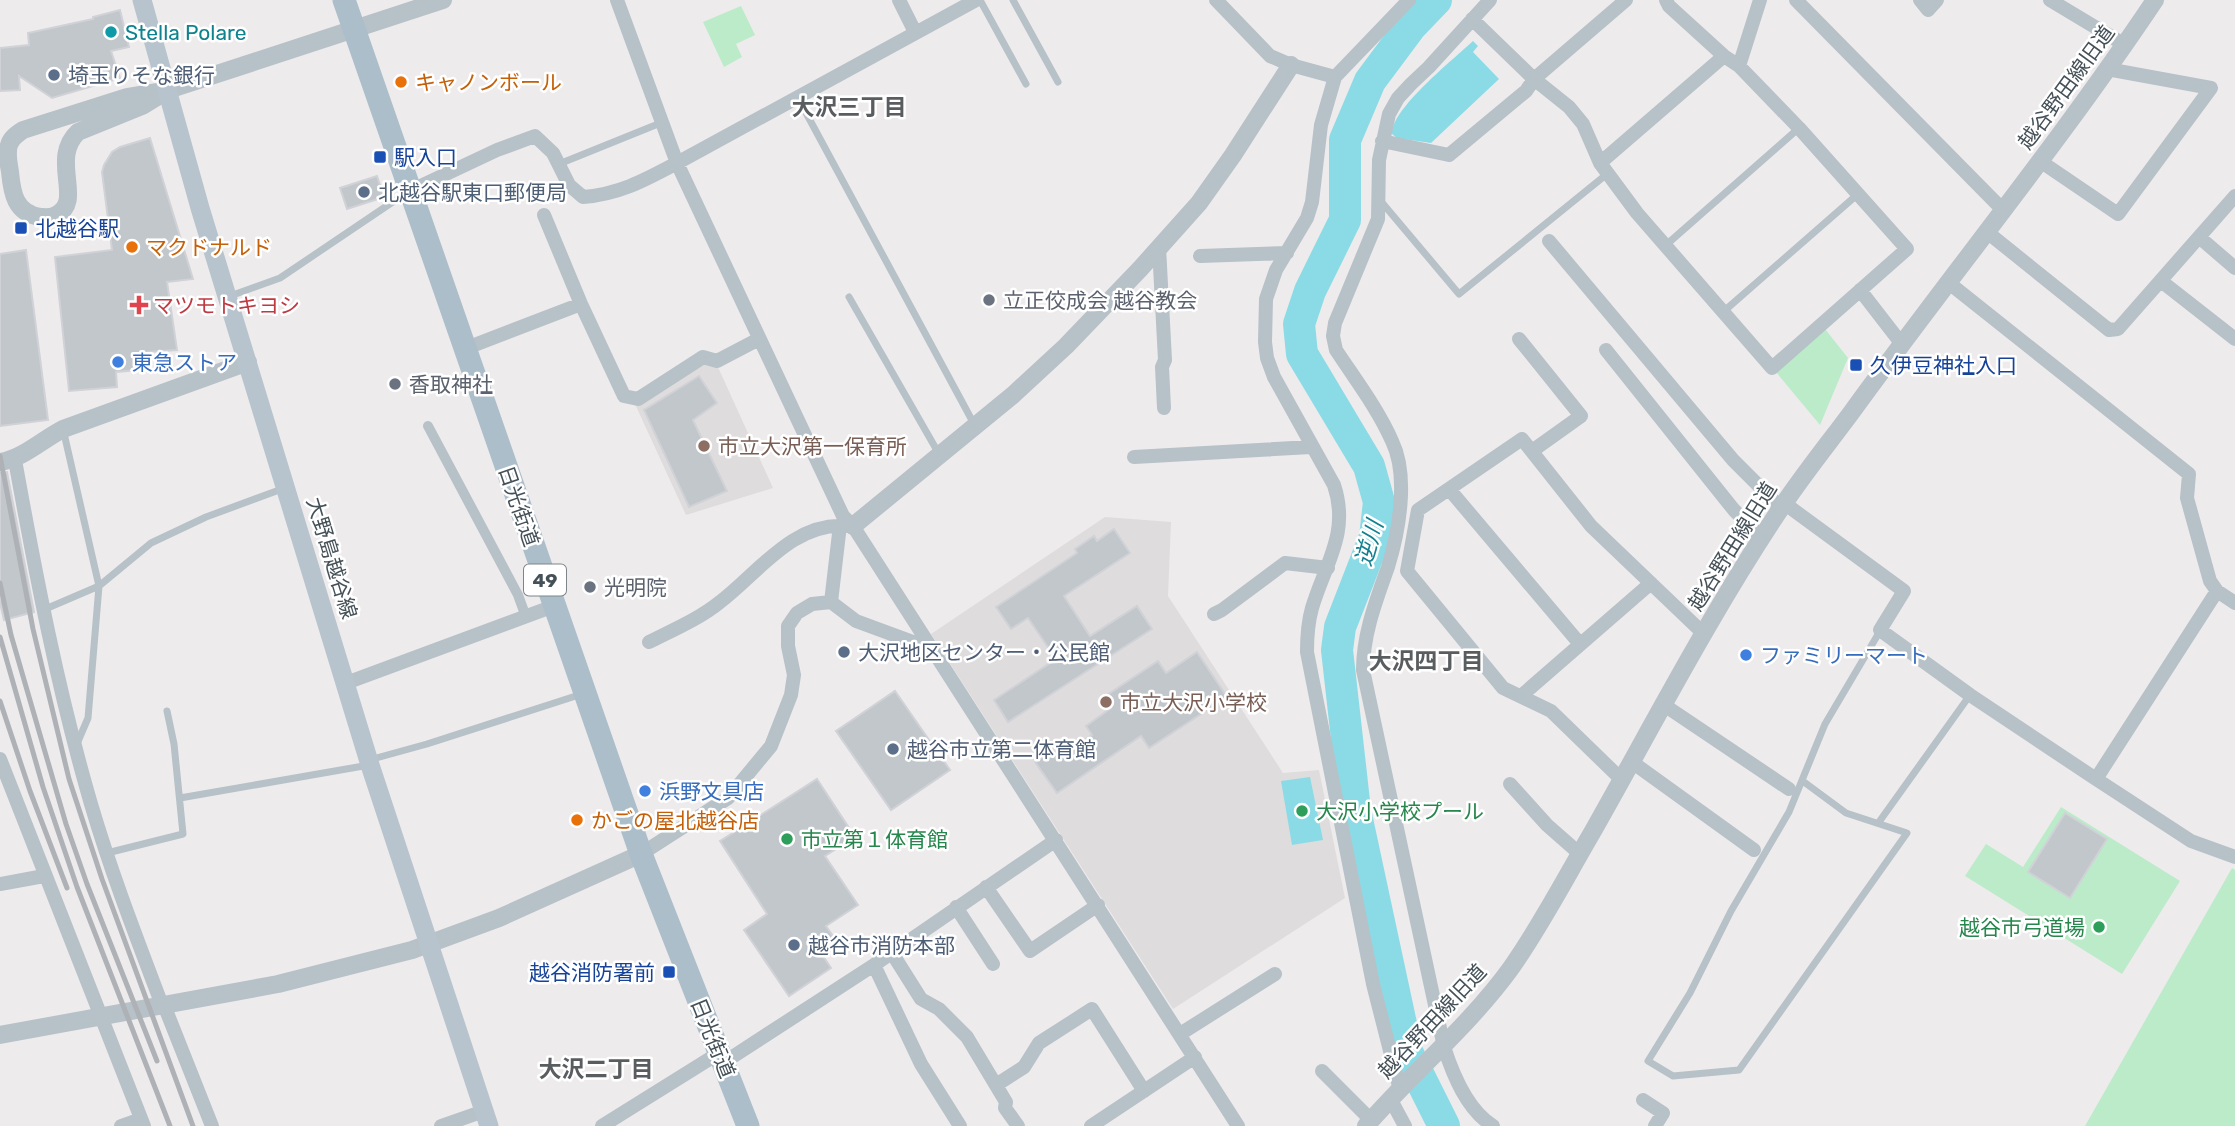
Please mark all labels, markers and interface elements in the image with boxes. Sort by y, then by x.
place label: Stella Polare [125,20,247,45]
street label: 越谷野田線旧道 [2013,20,2119,154]
marker: Stella Polare [103,24,119,40]
place label: 埼玉りそな銀行 [68,63,215,88]
marker: 埼玉りそな銀行 [46,67,62,83]
place label: キャノンボール [415,70,562,95]
marker: キャノンボール [393,74,409,90]
district label: 大沢三丁目 [792,93,907,121]
place label: 駅入口 [394,145,457,170]
marker: 駅入口 [372,149,388,165]
place label: 北越谷駅東口郵便局 [378,180,567,205]
marker: 北越谷駅東口郵便局 [356,184,372,200]
place label: 北越谷駅 [35,216,119,241]
marker: 北越谷駅 [13,220,29,236]
place label: マクドナルド [146,235,272,260]
marker: マクドナルド [124,239,140,255]
place label: 立正佼成会 越谷教会 [1003,288,1197,313]
marker: 立正佼成会 越谷教会 [981,292,997,308]
place label: マツモトキヨシ [153,293,300,318]
marker: マツモトキヨシ [131,297,147,313]
place label: 東急ストア [132,350,237,375]
place label: 久伊豆神社入口 [1870,353,2017,378]
marker: 東急ストア [110,354,126,370]
marker: 久伊豆神社入口 [1848,357,1864,373]
place label: 香取神社 [409,372,493,397]
marker: 香取神社 [387,376,403,392]
place label: 市立大沢第一保育所 [718,434,907,459]
marker: 市立大沢第一保育所 [696,438,712,454]
street label: 日光街道 [494,462,544,550]
street label: 越谷野田線旧道 [1682,477,1782,615]
street label: 大野島越谷線 [302,494,362,622]
water label: 逆川 [1349,514,1390,569]
road number: 49 [524,565,566,596]
place label: 光明院 [604,575,667,600]
marker: 光明院 [582,579,598,595]
place label: 大沢地区センター・公民館 [858,640,1110,665]
place label: ファミリーマート [1760,643,1928,668]
marker: 大沢地区センター・公民館 [836,644,852,660]
district label: 大沢四丁目 [1369,647,1484,675]
marker: ファミリーマート [1738,647,1754,663]
place label: 市立大沢小学校 [1120,690,1267,715]
marker: 市立大沢小学校 [1098,694,1114,710]
place label: 越谷市立第二体育館 [907,737,1096,762]
marker: 越谷市立第二体育館 [885,741,901,757]
place label: 浜野文具店 [659,779,764,804]
marker: 浜野文具店 [637,783,653,799]
place label: 大沢小学校プール [1316,799,1484,824]
marker: 大沢小学校プール [1294,803,1310,819]
place label: かごの屋北越谷店 [591,808,759,833]
marker: かごの屋北越谷店 [569,812,585,828]
place label: 市立第１体育館 [801,827,948,852]
marker: 市立第１体育館 [779,831,795,847]
place label: 越谷市弓道場 [1959,915,2085,940]
marker: 越谷市弓道場 [2091,919,2107,935]
place label: 越谷市消防本部 [808,933,955,958]
marker: 越谷市消防本部 [786,937,802,953]
street label: 越谷野田線旧道 [1373,959,1491,1083]
place label: 越谷消防署前 [529,960,655,985]
marker: 越谷消防署前 [661,964,677,980]
street label: 日光街道 [686,994,740,1082]
district label: 大沢二丁目 [539,1055,654,1083]

